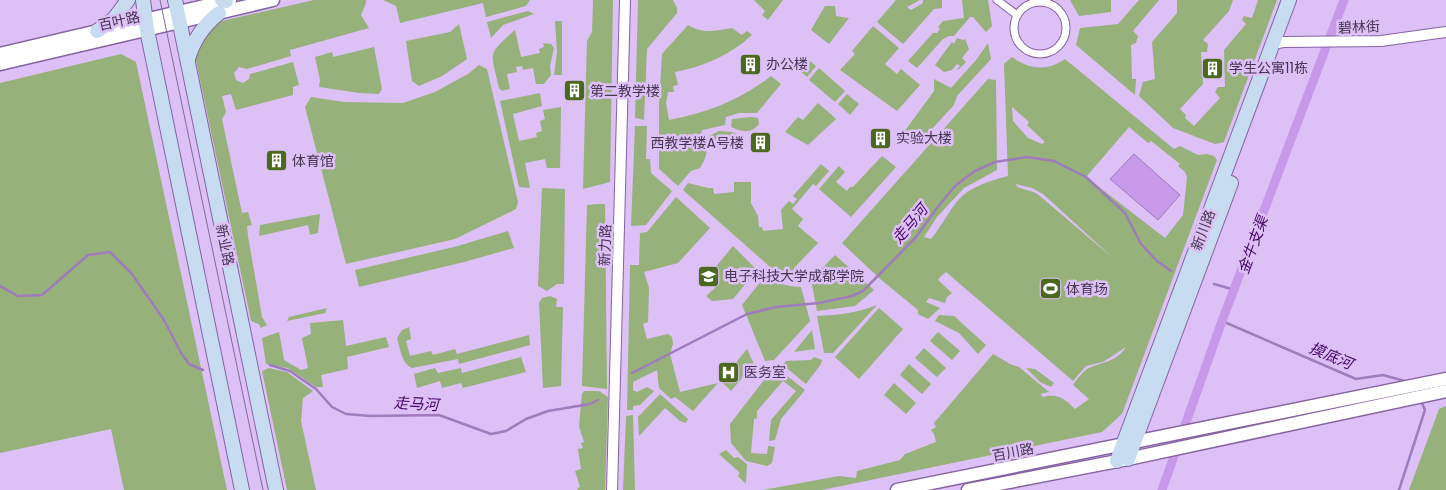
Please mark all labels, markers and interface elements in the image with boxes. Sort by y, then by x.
street label: 百叶路 [96,7,142,35]
street label: 碧林街 [1338,16,1380,38]
building icon: 办公楼 [738,52,762,76]
place label: 办公楼 [766,54,808,74]
building icon: 学生公寓11栋 [1201,56,1225,80]
place label: 学生公寓11栋 [1229,58,1308,78]
building icon: 第二教学楼 [562,79,586,103]
place label: 第二教学楼 [590,81,660,101]
building icon: 实验大楼 [868,126,892,150]
place label: 实验大楼 [896,128,952,148]
building icon: 西教学楼A号楼 [748,131,772,155]
place label: 西教学楼A号楼 [651,133,744,153]
building icon: 体育馆 [264,149,288,173]
place label: 体育馆 [292,151,334,171]
water label: 走马河 [887,197,934,248]
street label: 新川路 [1186,207,1220,253]
water label: 金牛支渠 [1232,211,1273,277]
street label: 新业路 [211,222,239,268]
street label: 新力路 [594,224,616,266]
school or university icon: 电子科技大学成都学院 [696,264,720,288]
place label: 电子科技大学成都学院 [724,266,864,286]
sports icon: 体育场 [1038,277,1062,301]
place label: 体育场 [1066,279,1108,299]
water label: 摸底河 [1306,337,1359,375]
hospital icon: 医务室 [716,360,740,384]
place label: 医务室 [744,362,786,382]
water label: 走马河 [393,392,442,415]
street label: 百川路 [990,438,1036,466]

